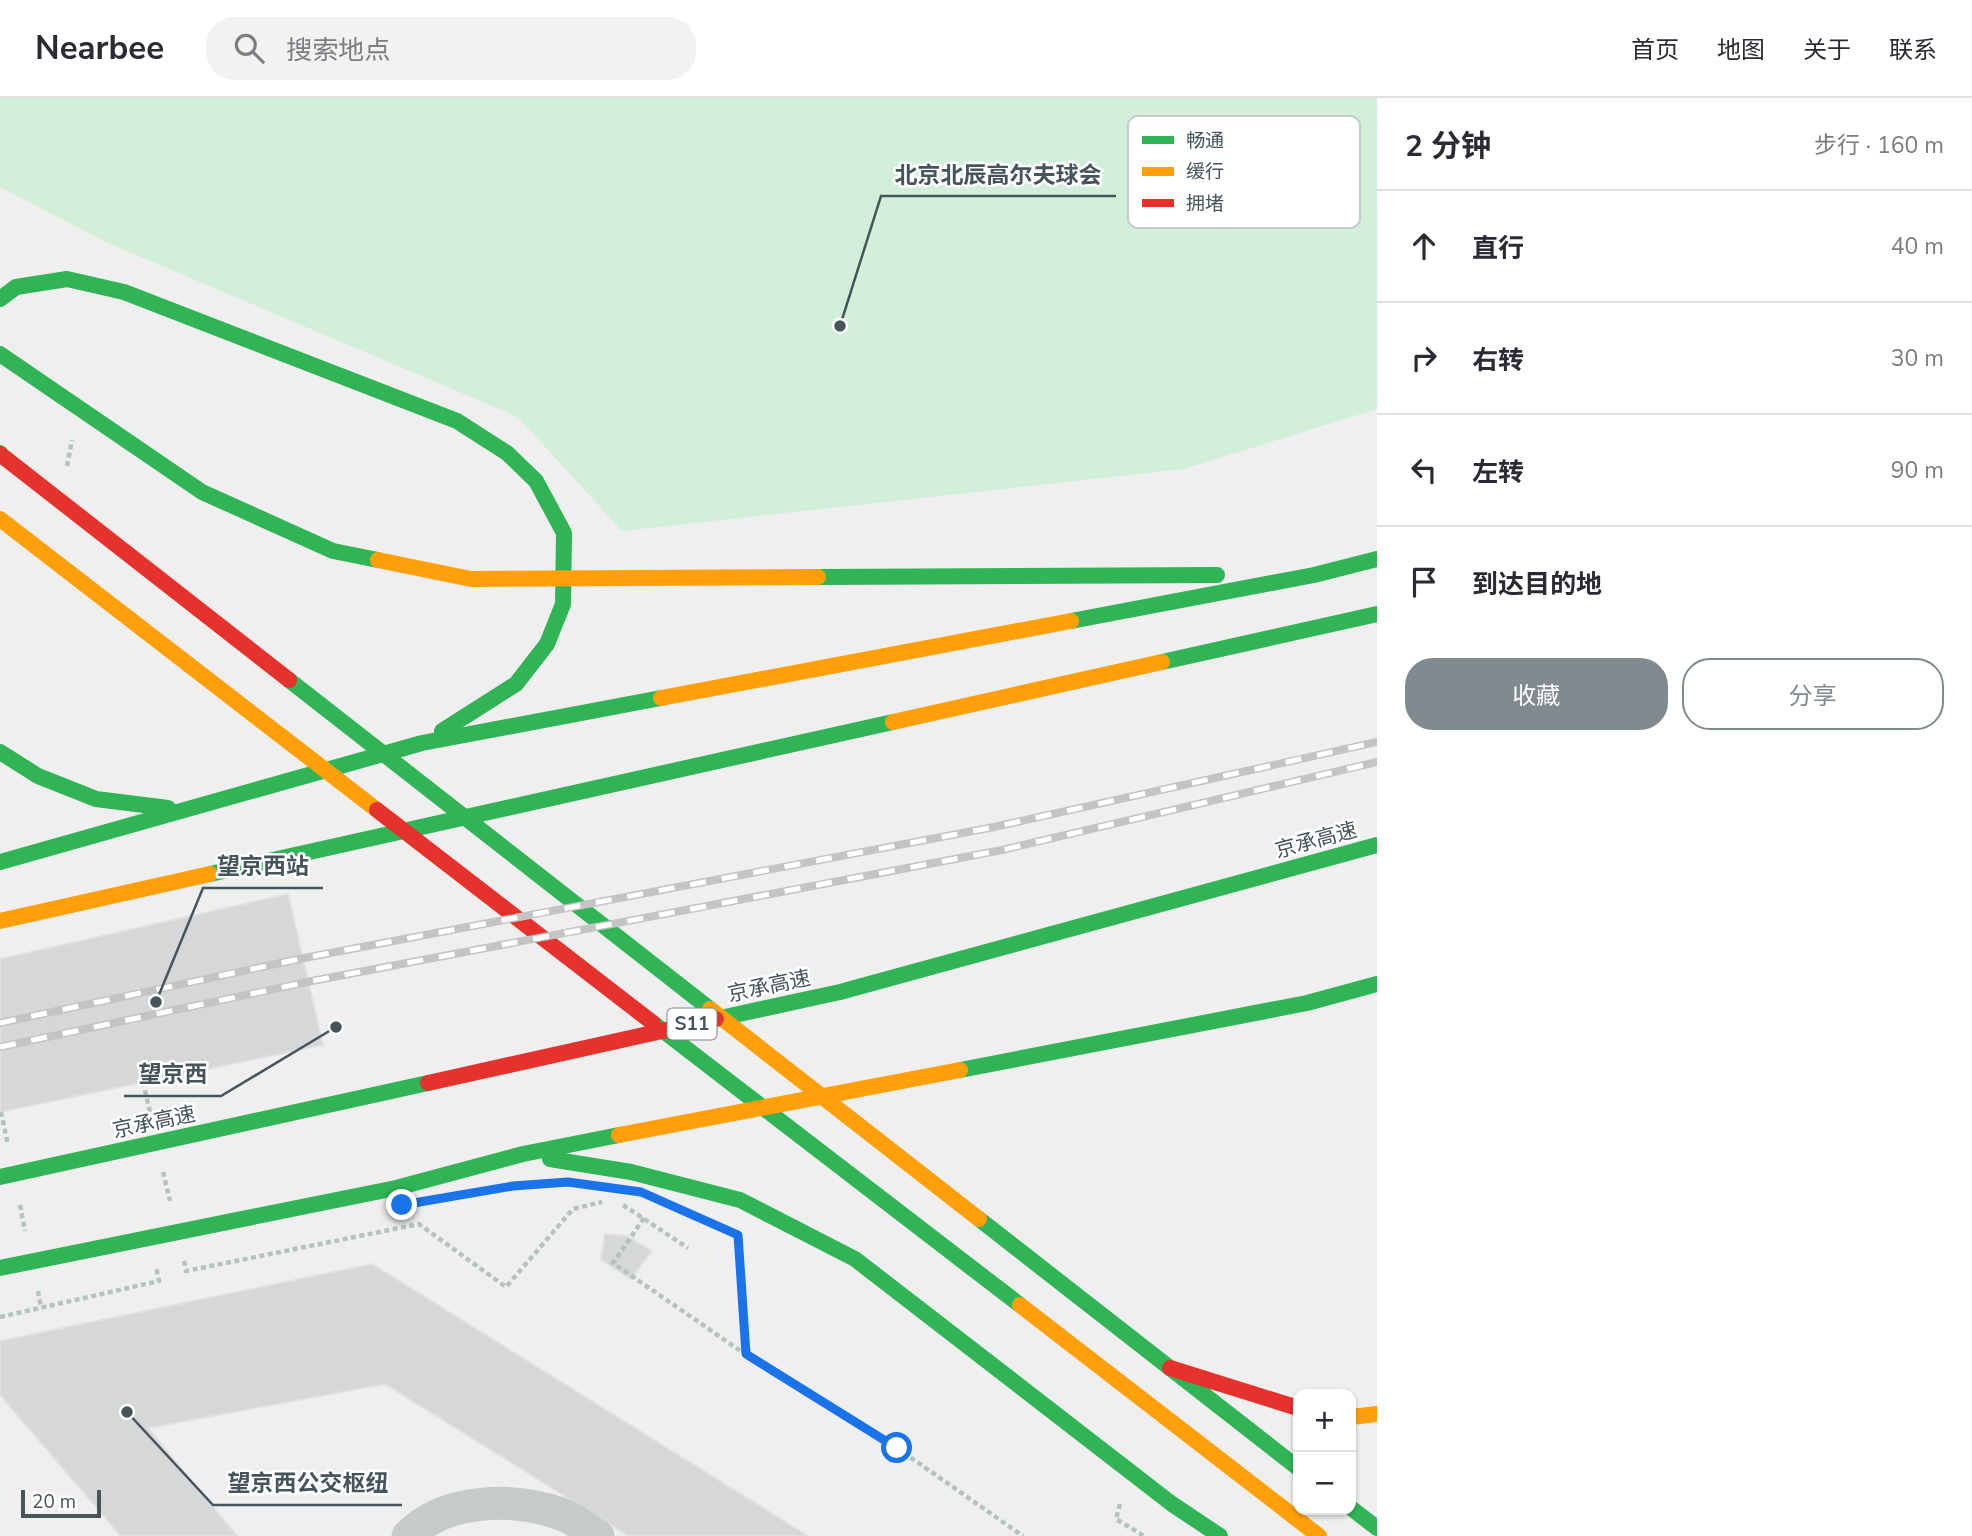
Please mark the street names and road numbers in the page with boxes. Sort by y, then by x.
street label: 京承高速 [1272,816,1360,864]
street label: 京承高速 [725,964,813,1008]
road number: S11 [668,1008,716,1040]
street label: 京承高速 [110,1100,198,1144]

